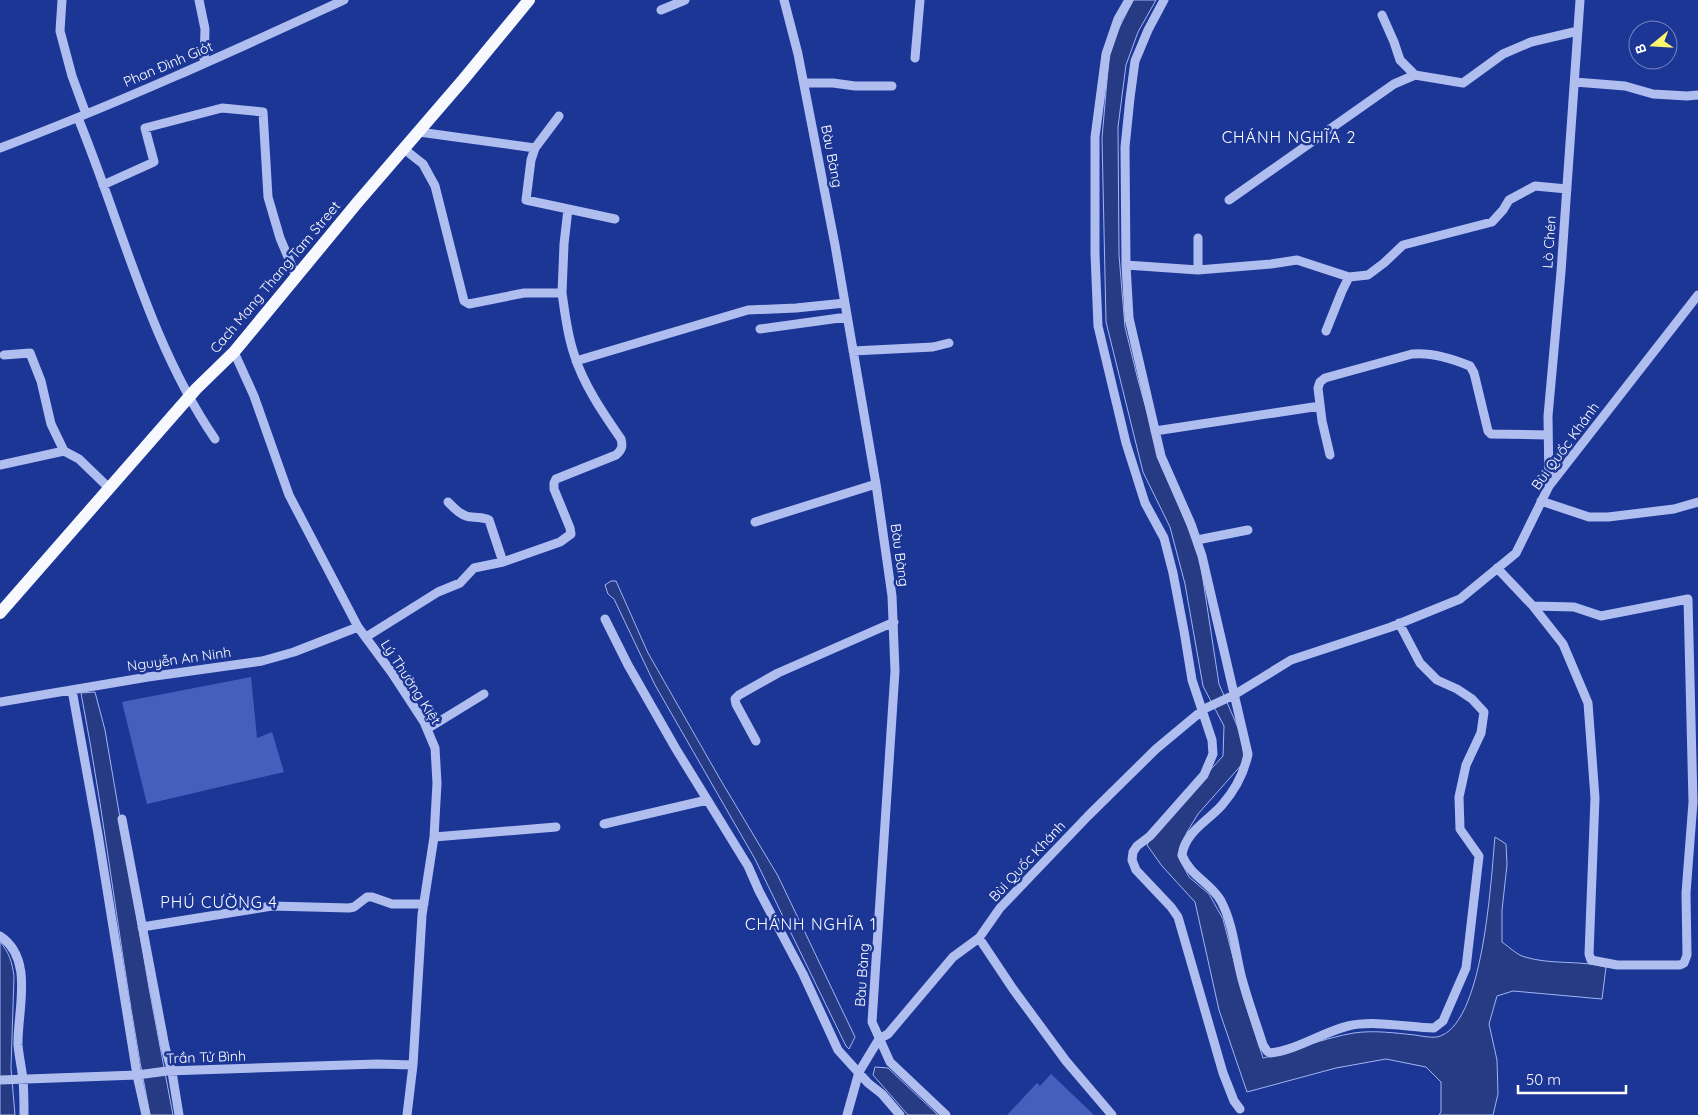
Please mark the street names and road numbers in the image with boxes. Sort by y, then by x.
street label: Phan Đình Giót [121,37,216,91]
street label: Bàu Bàng [817,123,847,189]
street label: Cach Mang Thang Tam Street [206,197,344,357]
street label: Lò Chén [1538,215,1560,269]
street label: Bùi Quốc Khánh [1527,399,1603,493]
street label: Bàu Bàng [887,522,913,588]
street label: Lý Thường Kiệt [377,636,445,728]
street label: Nguyễn An Ninh [126,643,232,675]
street label: Bùi Quốc Khánh [985,817,1069,905]
street label: Bàu Bàng [851,943,873,1007]
street label: Trần Tử Bình [166,1047,246,1067]

